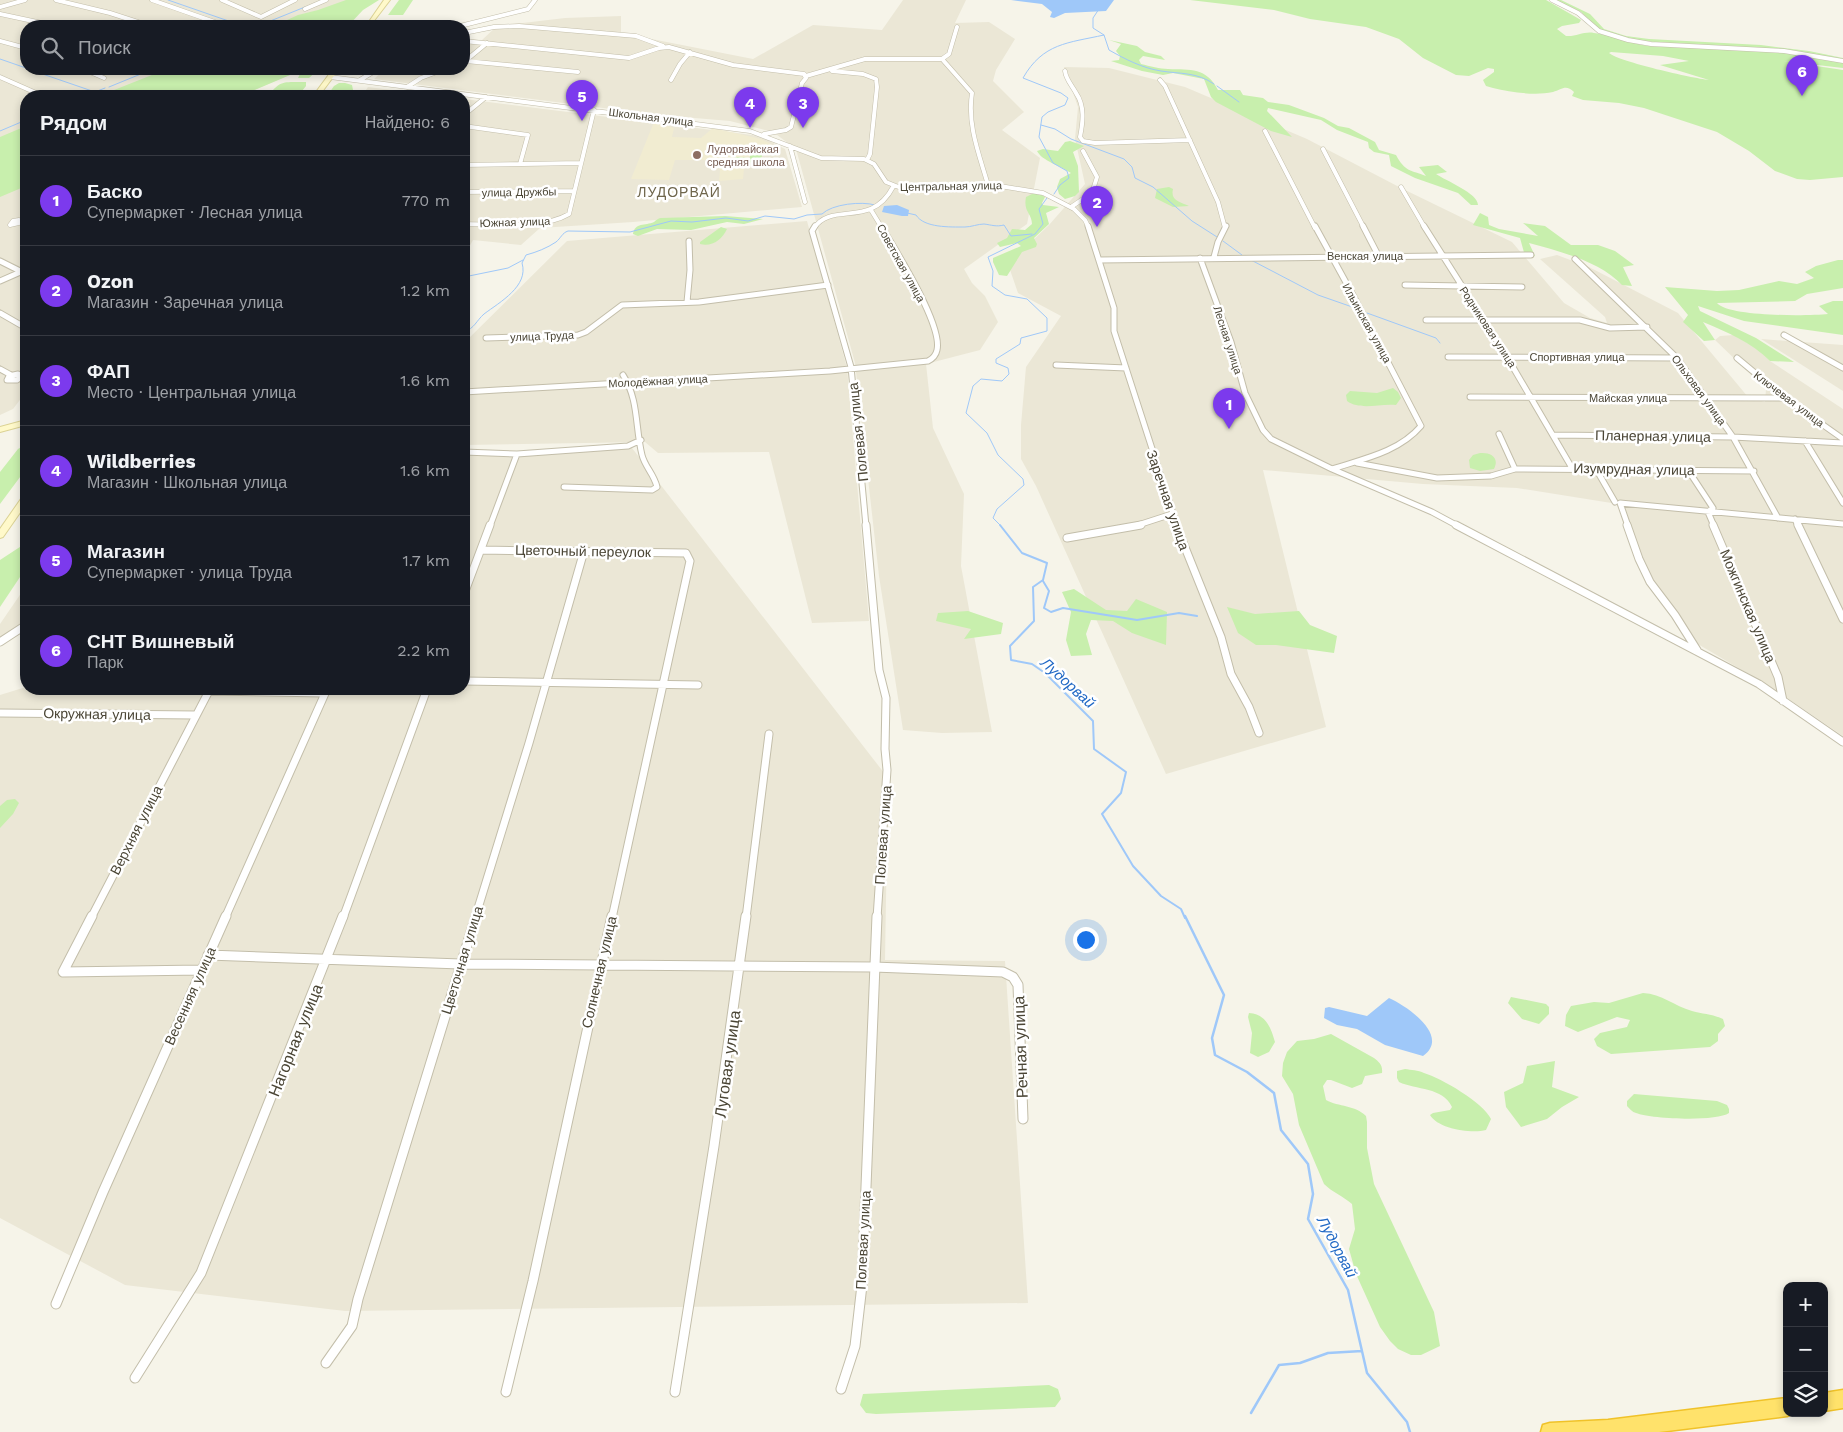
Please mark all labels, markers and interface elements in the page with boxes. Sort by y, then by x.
search box [20,20,470,75]
icon: search [38,34,66,62]
text: Поиск [78,36,131,59]
pin: 6 [1786,55,1818,96]
pin: 5 [566,80,598,121]
pin: 4 [734,87,766,128]
pin: 3 [787,87,819,128]
street label: Школьная улица [608,106,695,129]
text: Рядом [40,110,107,135]
text: Найдено: 6 [365,113,450,132]
place label: Лудорвайская средняя школа [707,143,786,169]
marker: Лудорвайская средняя школа [691,149,703,161]
street label: Центральная улица [900,179,1003,194]
text: Баско [87,180,143,203]
district label: ЛУДОРВАЙ [637,183,721,200]
street label: улица Дружбы [482,185,557,200]
pin: 2 [1081,186,1113,227]
text: 1 [53,191,59,210]
text: 770 m [402,191,450,210]
text: Супермаркет · Лесная улица [87,203,302,222]
street label: Южная улица [479,215,551,230]
street label: Советская улица [874,222,928,305]
street label: Венская улица [1327,250,1404,263]
text: Ozon [87,270,134,293]
text: 2 [51,281,61,300]
text: 1.2 km [400,281,450,300]
street label: Ильинская улица [1339,281,1394,366]
street label: Родниковая улица [1456,284,1519,371]
text: Магазин · Заречная улица [87,293,283,312]
street label: Лесная улица [1210,304,1245,377]
street label: улица Труда [510,329,575,344]
street label: Спортивная улица [1529,351,1625,364]
street label: Ольховая улица [1669,353,1729,429]
text: ФАП [87,360,130,383]
street label: Ключевая улица [1751,369,1827,431]
text: 3 [51,371,61,390]
text: 1.6 km [400,371,450,390]
street label: Молодёжная улица [608,372,709,391]
street label: Полевая улица [845,382,871,482]
text: Место · Центральная улица [87,383,296,402]
pin: 1 [1213,388,1245,429]
street label: Майская улица [1589,392,1668,405]
street label: Планерная улица [1595,427,1711,445]
street label: Заречная улица [1143,448,1193,552]
text: Wildberries [87,450,196,473]
street label: Изумрудная улица [1573,460,1695,478]
text: 4 [51,461,61,480]
text: 1.6 km [400,461,450,480]
text: Магазин · Школьная улица [87,473,287,492]
text: Магазин [87,540,165,563]
street label: Цветочный переулок [515,542,652,560]
street label: Можгинская улица [1717,547,1779,665]
text: 5 [51,551,61,570]
text: 1.7 km [403,551,450,570]
text: Супермаркет · улица Труда [87,563,292,582]
text: СНТ Вишневый [87,630,234,653]
text: 6 [51,641,61,660]
text: 2.2 km [397,641,450,660]
text: Парк [87,653,123,672]
water label: Лудорвай [1036,653,1099,713]
street label: Окружная улица [43,705,151,723]
street label: Верхняя улица [107,783,165,877]
street label: Полевая улица [872,785,894,885]
street label: Цветочная улица [438,904,486,1016]
street label: Солнечная улица [578,914,620,1030]
your location [1073,927,1099,953]
street label: Весенняя улица [161,944,219,1048]
street label: Нагорная улица [264,981,327,1099]
street label: Речная улица [1009,995,1032,1099]
street label: Луговая улица [711,1009,744,1119]
street label: Полевая улица [852,1190,874,1290]
water label: Лудорвай [1313,1212,1361,1281]
map controls [1783,1282,1828,1417]
button: + [1783,1282,1828,1327]
button: − [1783,1327,1828,1372]
button: layers [1783,1372,1828,1417]

